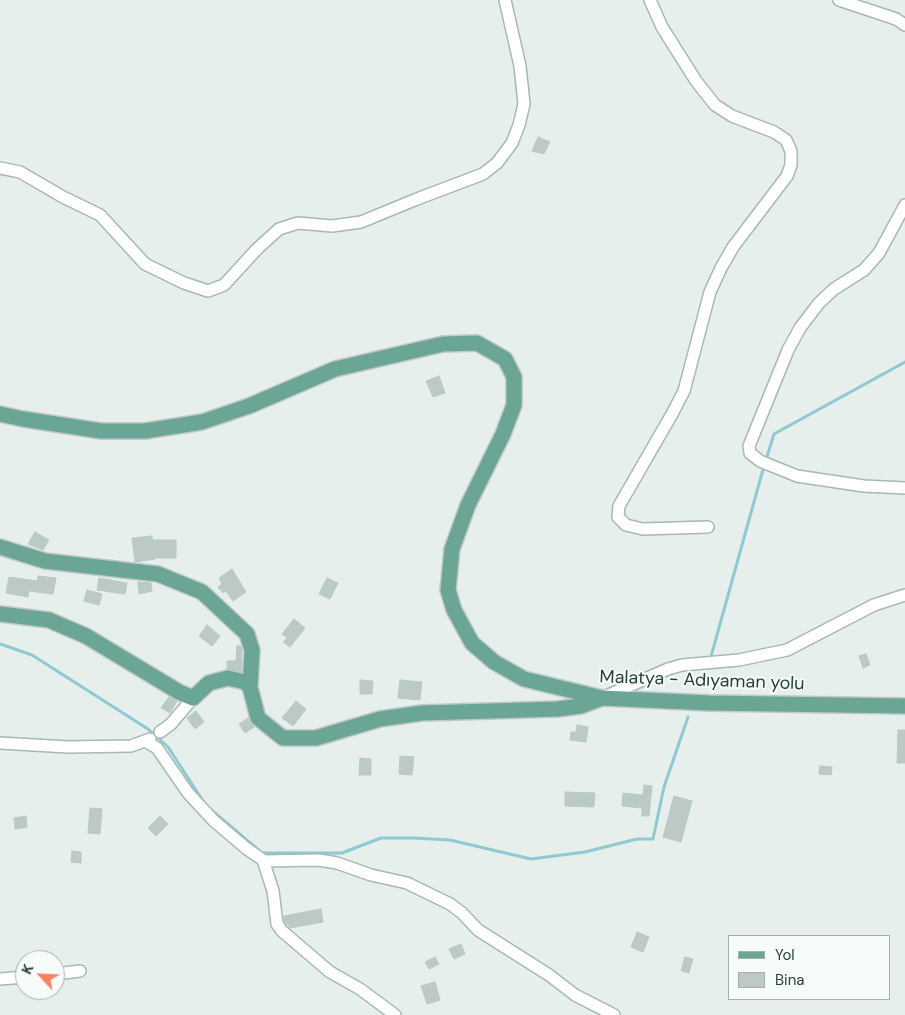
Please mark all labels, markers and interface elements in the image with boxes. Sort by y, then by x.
street label: Malatya - Adıyaman yolu [599,667,805,695]
legend [728,935,890,1000]
text: Yol [775,945,795,965]
north arrow [15,950,65,1000]
text: K [17,961,37,977]
text: Bina [775,970,804,990]

